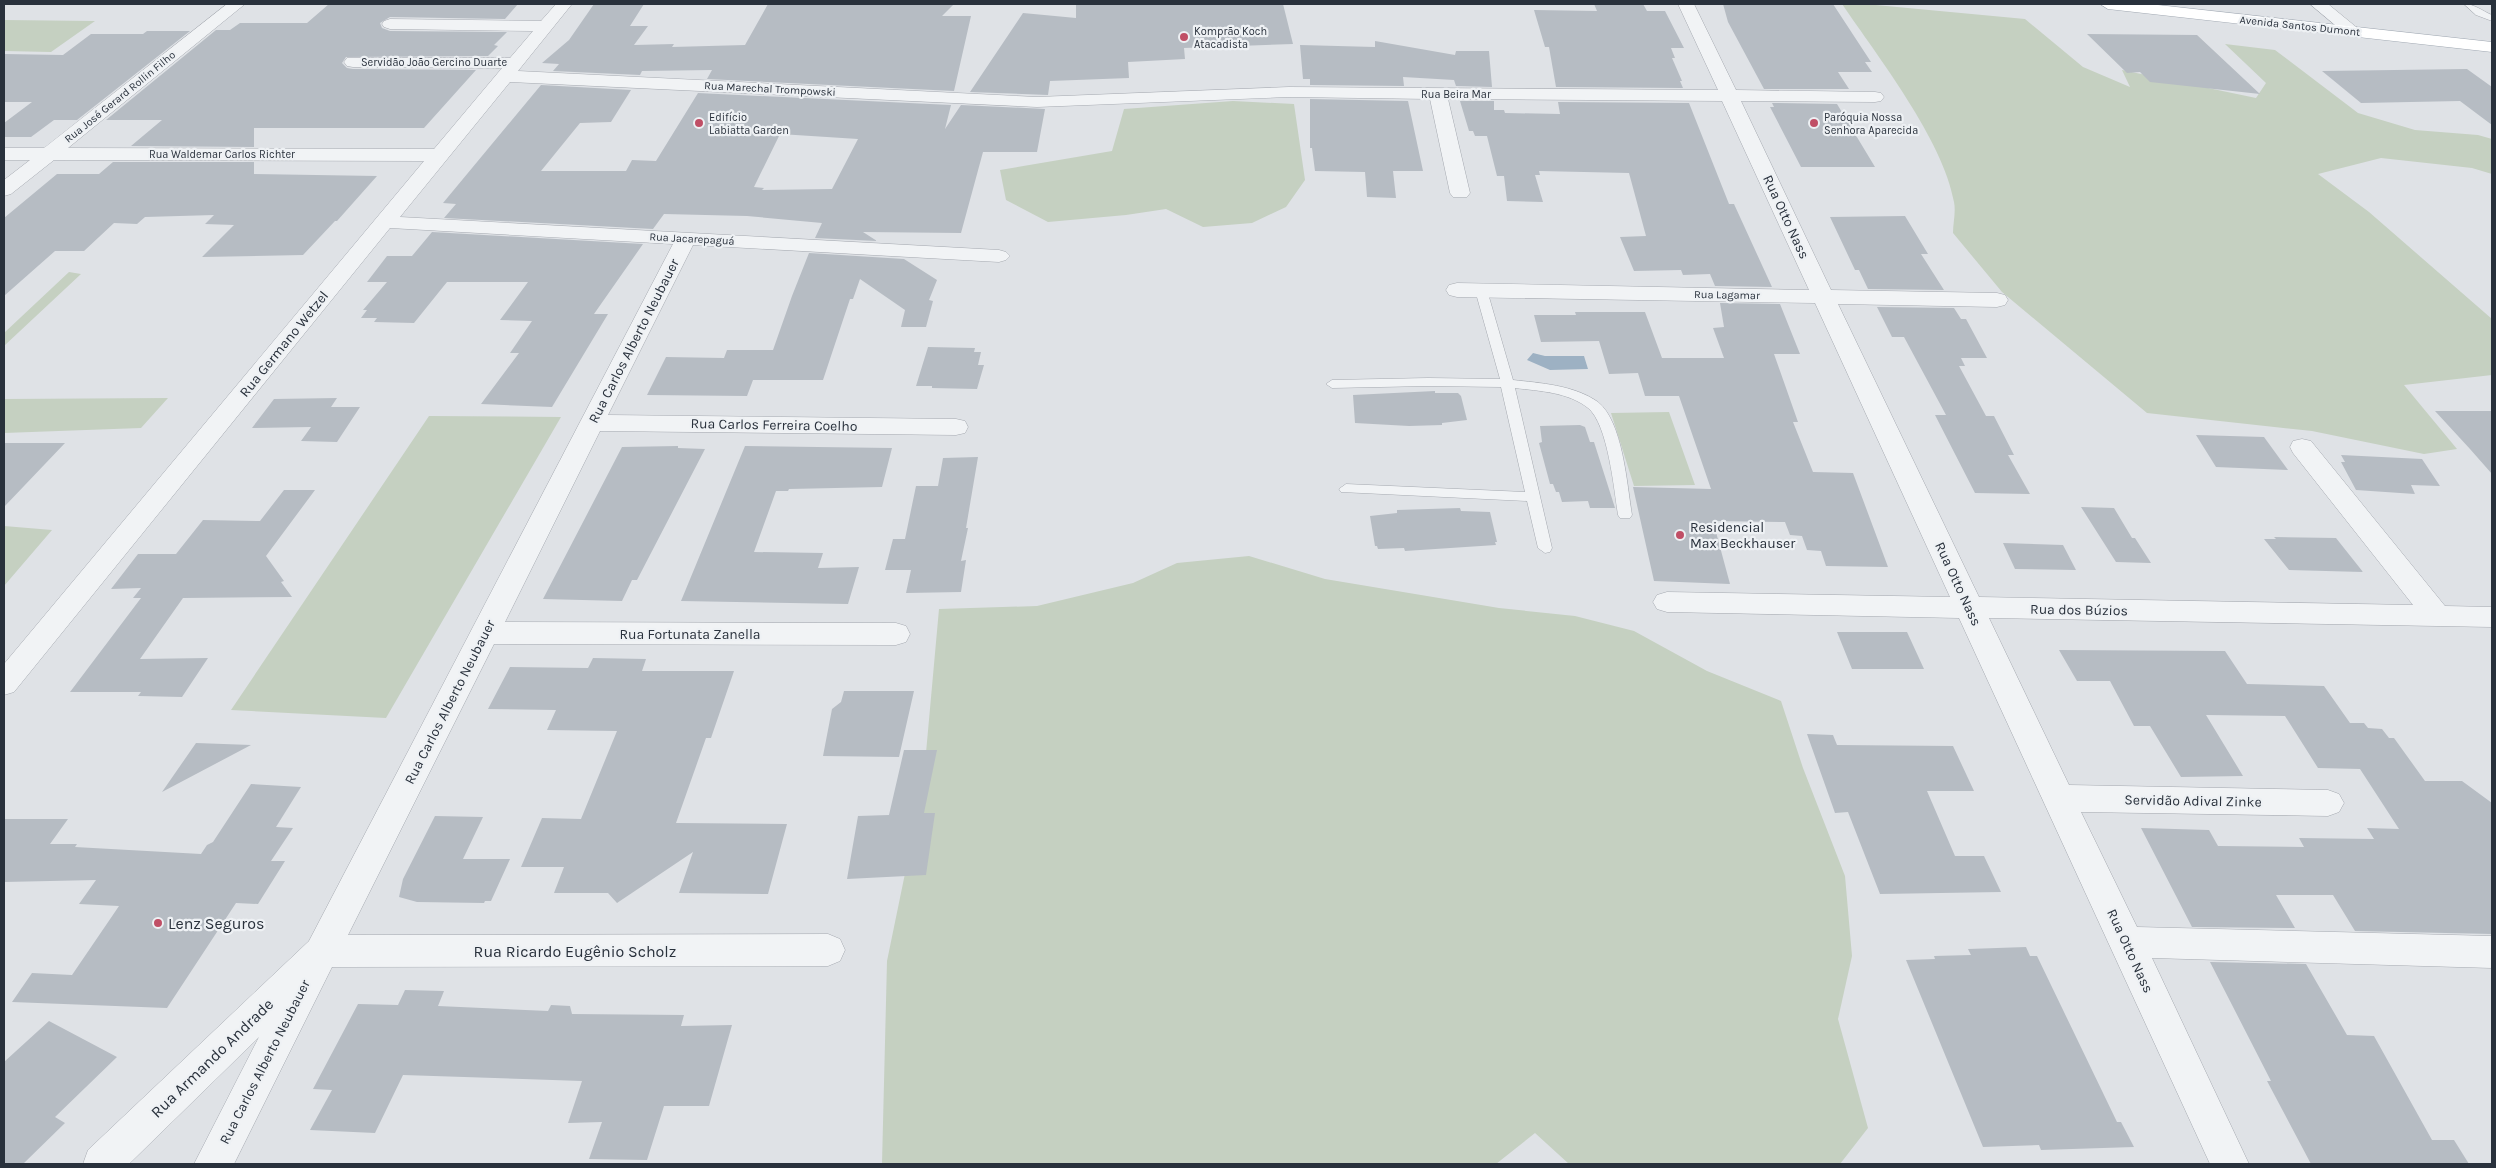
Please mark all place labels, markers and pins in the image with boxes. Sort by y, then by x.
place label: Komprão Koch Atacadista [1194,25,1267,51]
marker: Komprão Koch Atacadista [1178,31,1190,43]
place label: Edifício Labiatta Garden [709,111,789,137]
place label: Paróquia Nossa Senhora Aparecida [1824,111,1918,137]
marker: Edifício Labiatta Garden [693,117,705,129]
marker: Paróquia Nossa Senhora Aparecida [1808,117,1820,129]
place label: Residencial Max Beckhauser [1690,519,1796,552]
marker: Residencial Max Beckhauser [1674,529,1686,541]
place label: Lenz Seguros [168,914,264,933]
marker: Lenz Seguros [152,917,164,929]

